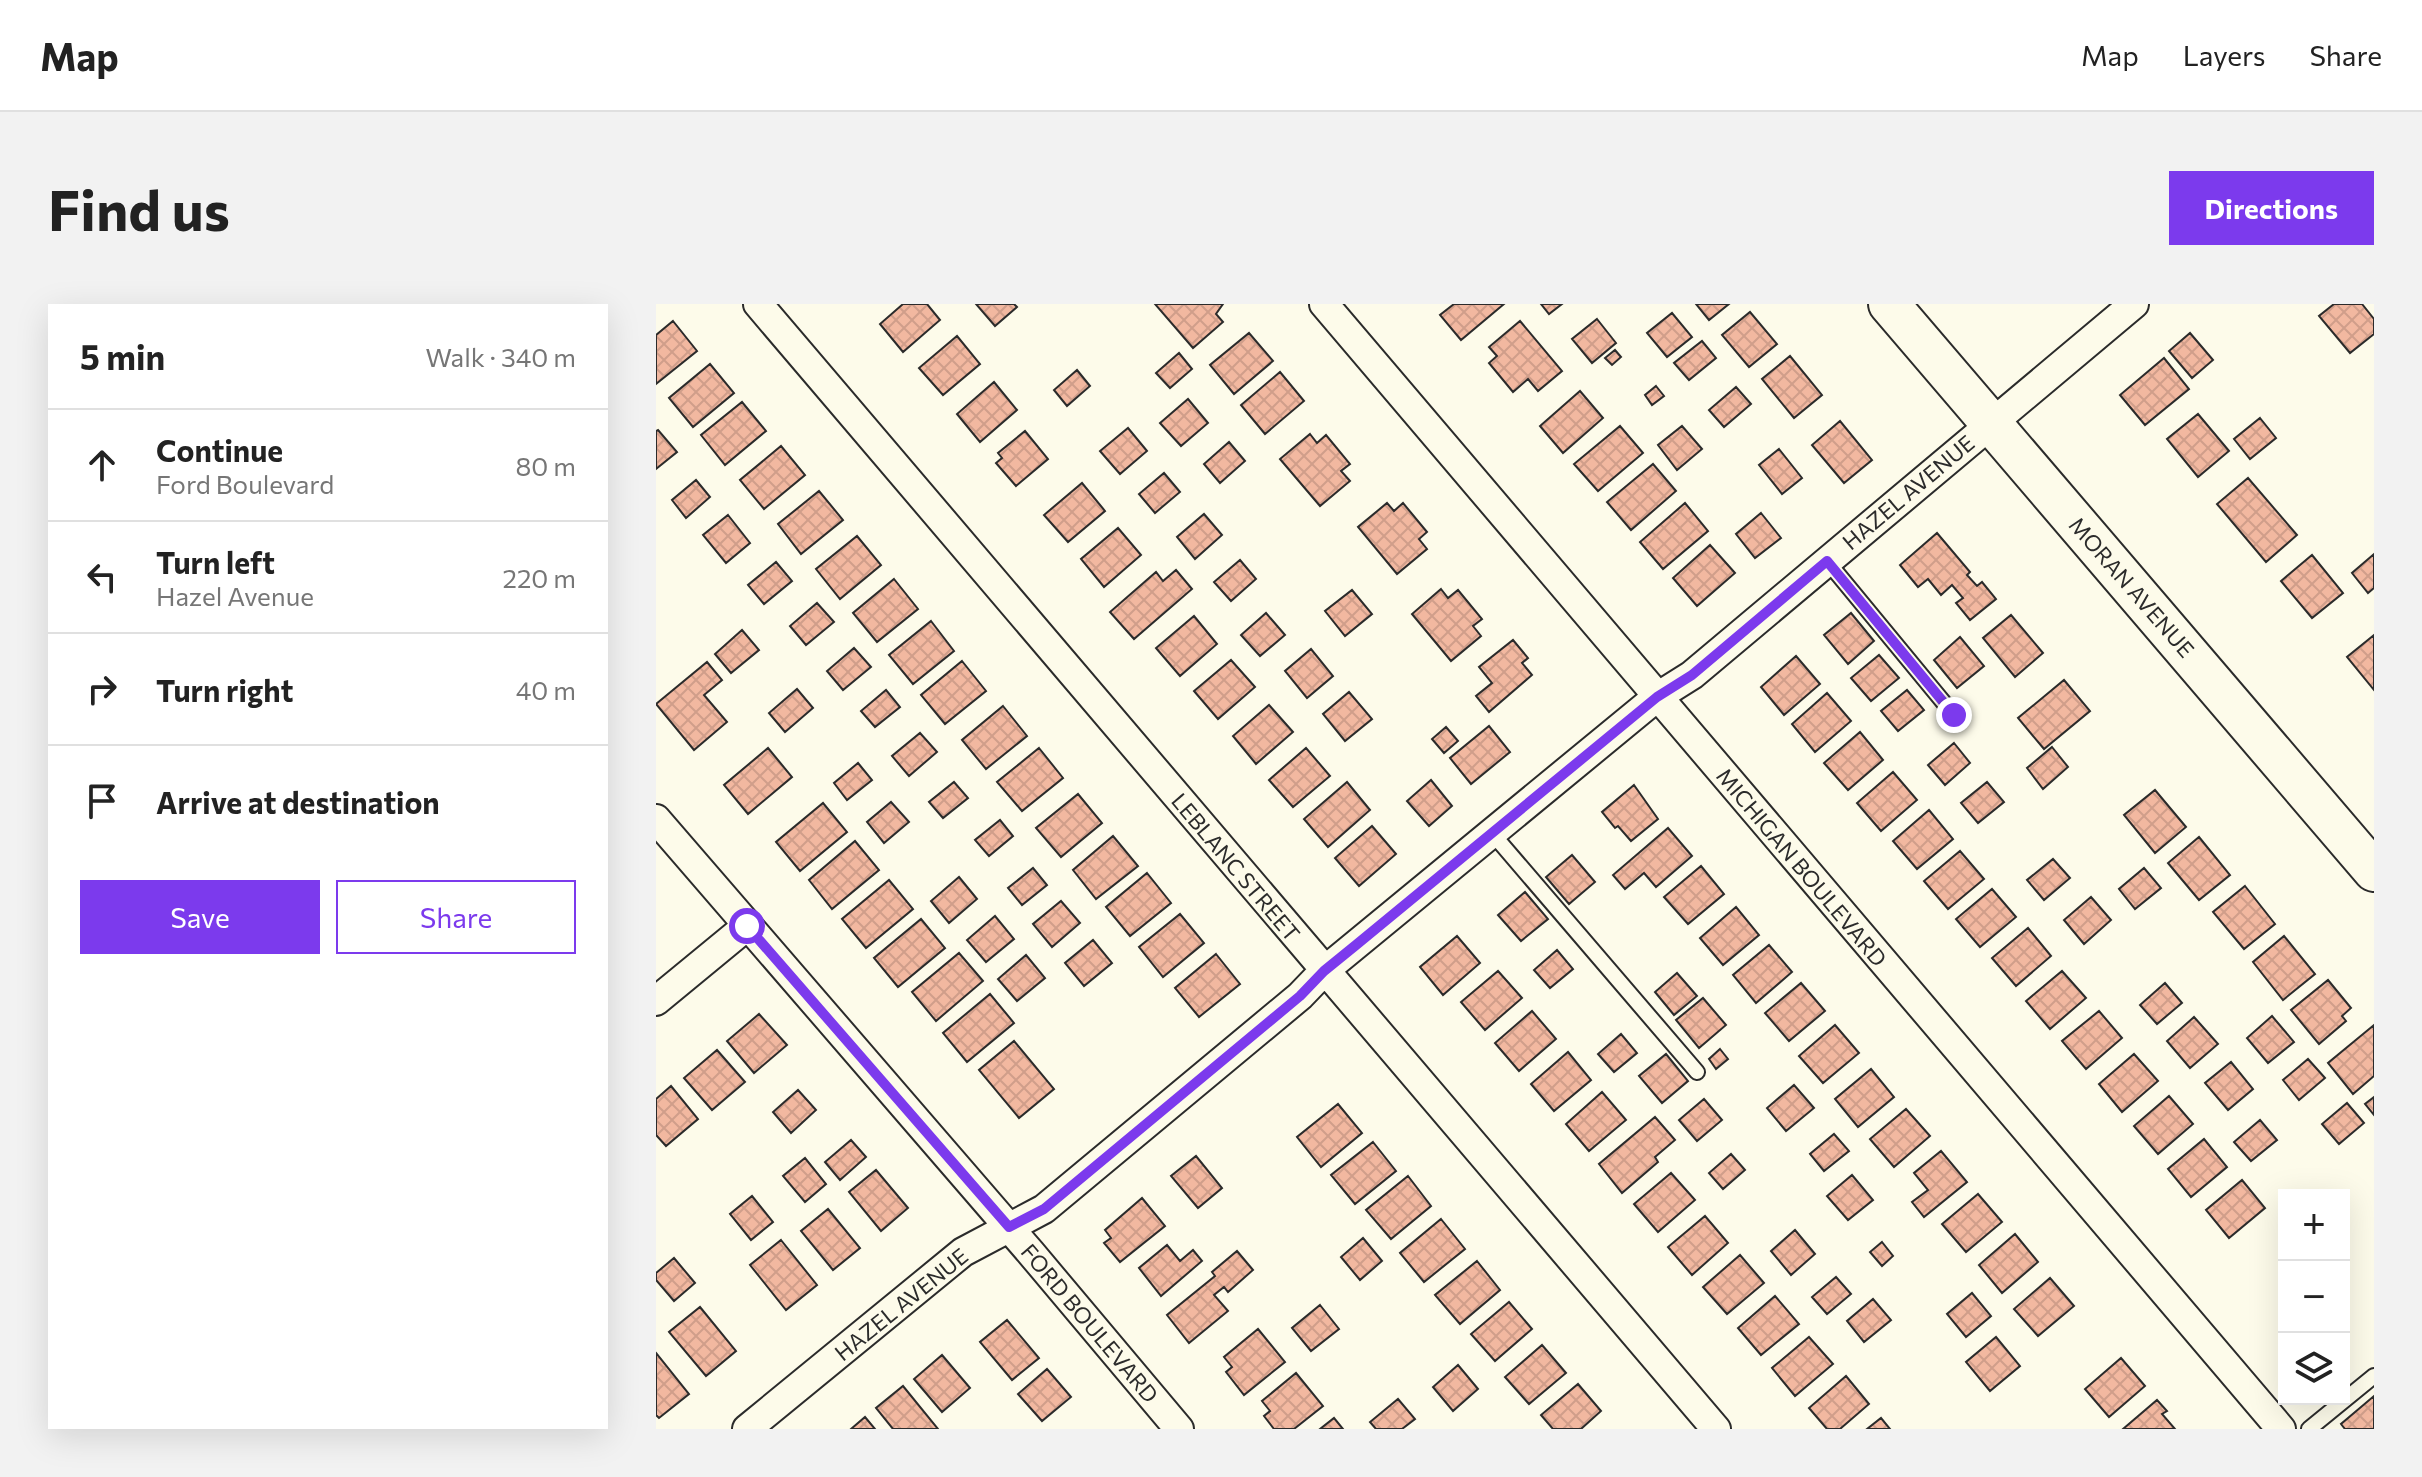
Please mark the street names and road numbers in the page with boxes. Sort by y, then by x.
street label: HAZEL AVENUE [1837,429,1979,555]
street label: MORAN AVENUE [2064,511,2200,663]
street label: MICHIGAN BOULEVARD [1711,762,1893,972]
street label: LEBLANC STREET [1166,787,1306,947]
street label: FORD BOULEVARD [1016,1238,1164,1408]
street label: HAZEL AVENUE [829,1242,973,1366]

